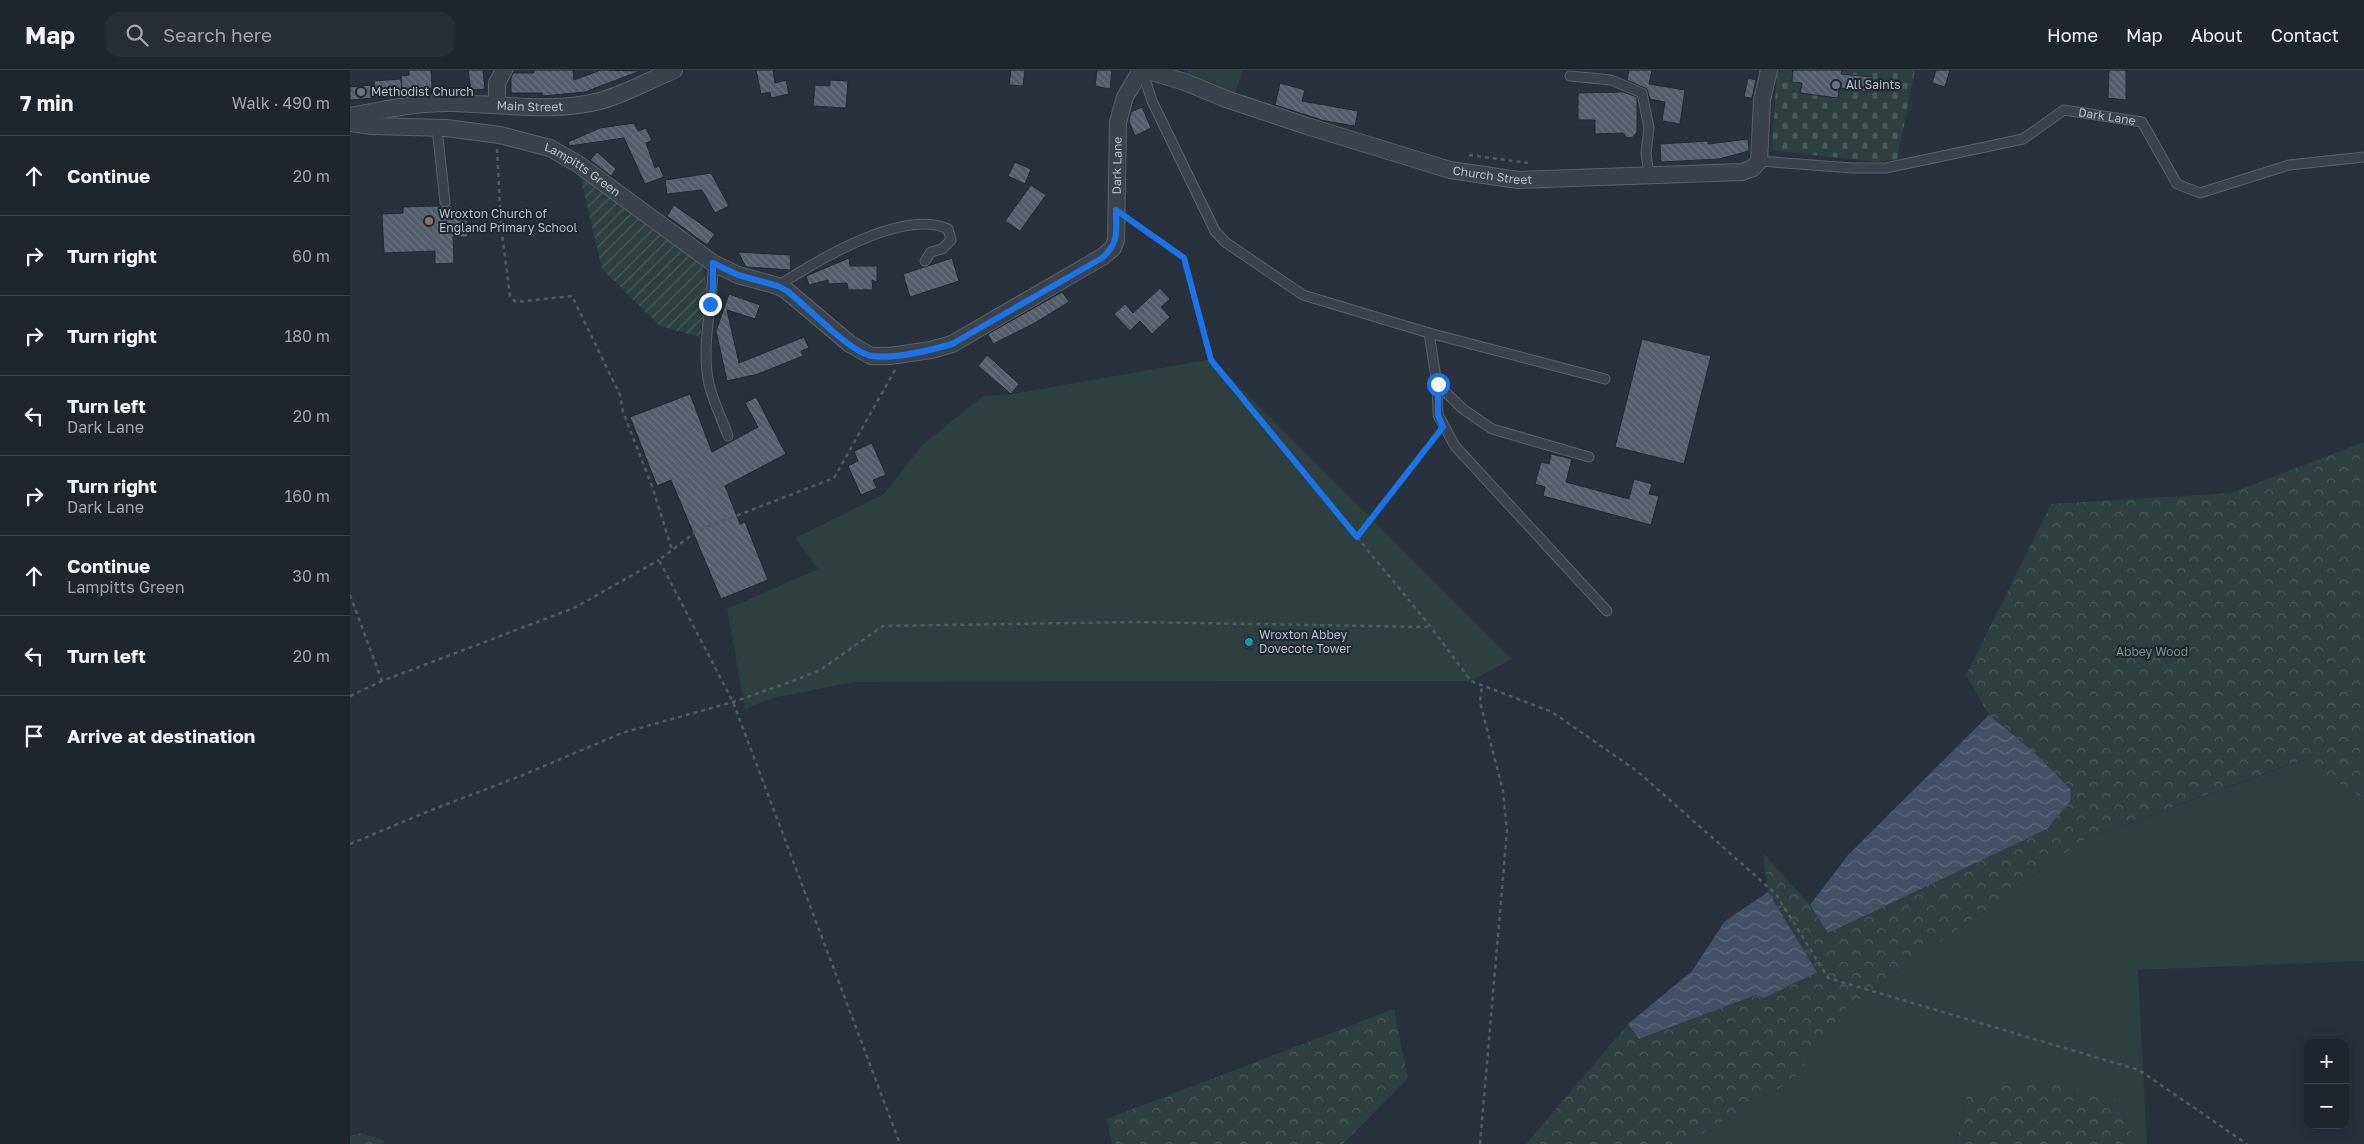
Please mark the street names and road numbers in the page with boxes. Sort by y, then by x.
street label: Main Street [496,97,564,114]
street label: Dark Lane [2077,104,2137,128]
street label: Dark Lane [1109,136,1125,194]
street label: Lampitts Green [543,139,623,200]
street label: Church Street [1452,163,1533,187]

